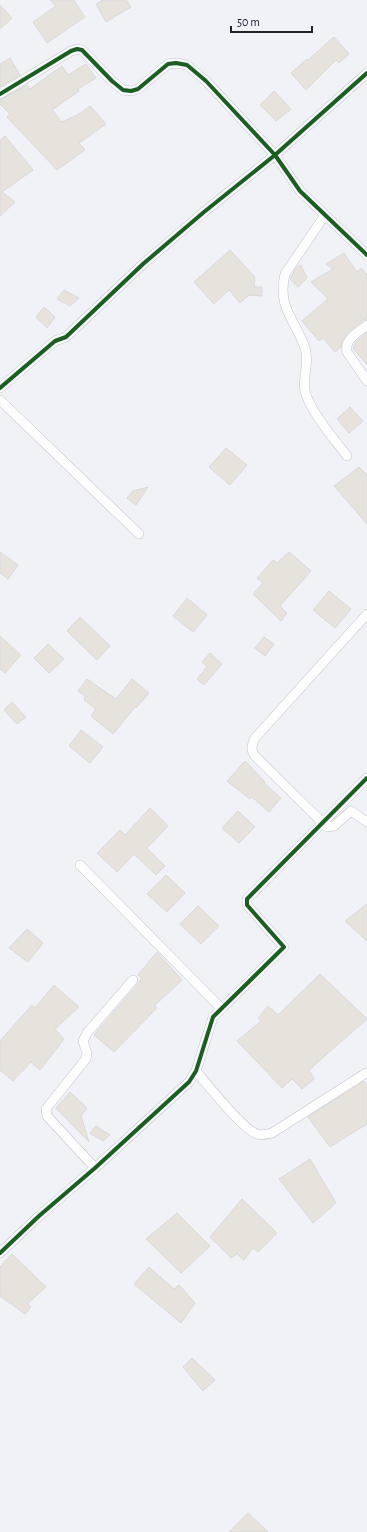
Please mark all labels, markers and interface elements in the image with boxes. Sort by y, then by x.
scale bar [231,8,312,34]
text: 50 m [237,16,260,28]

